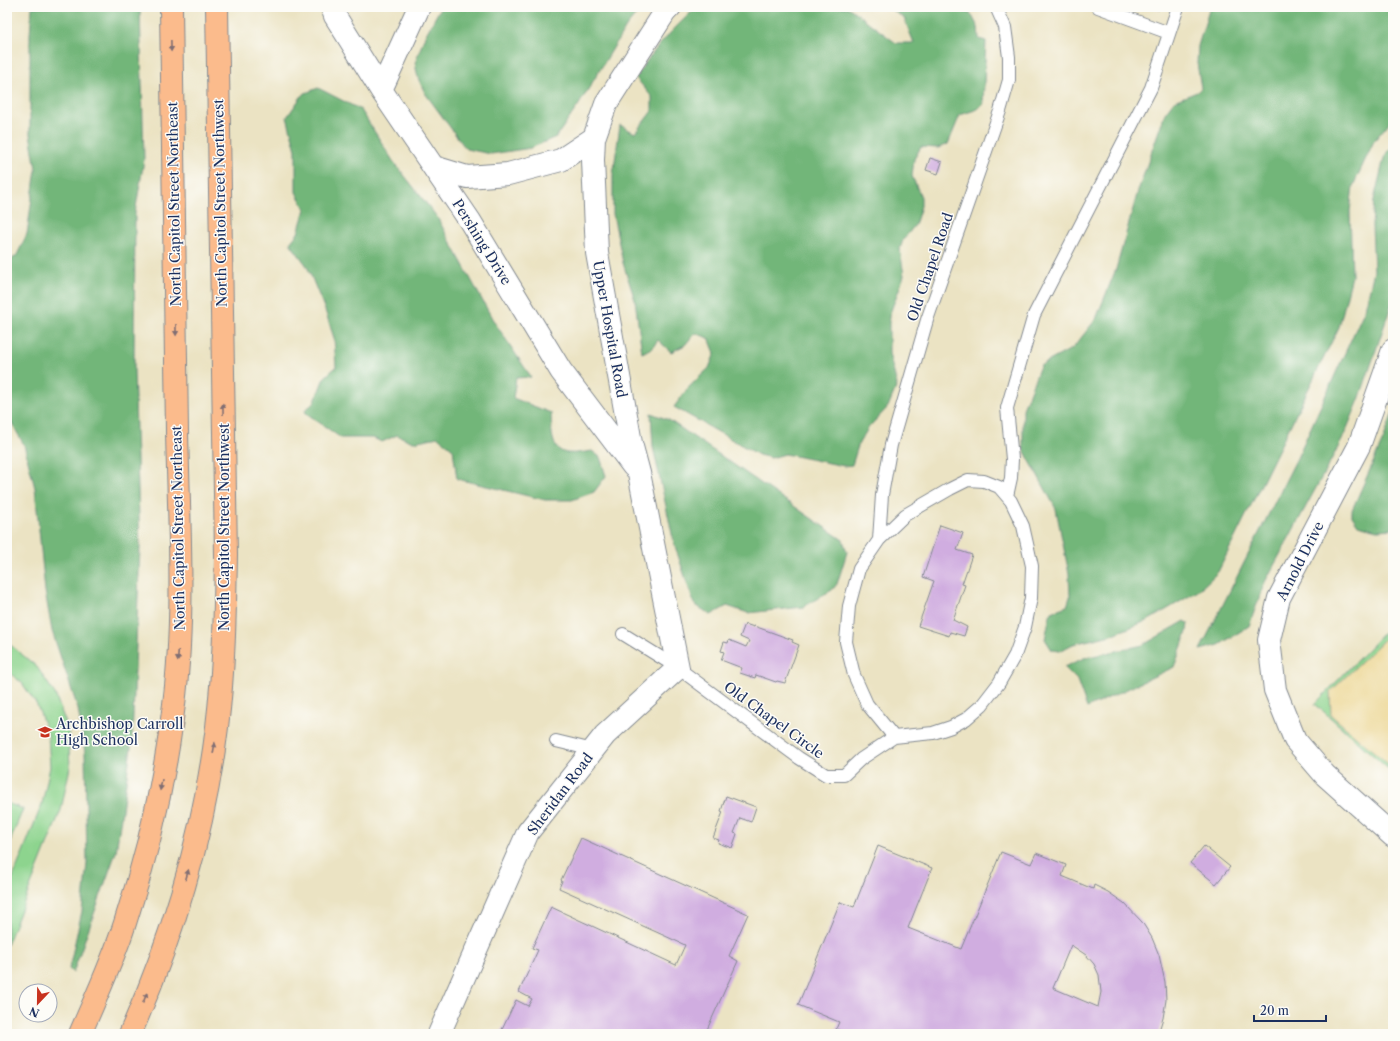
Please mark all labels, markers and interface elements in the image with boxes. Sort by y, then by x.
one-way arrow [168,40,174,53]
street label: North Capitol Street Northwest [209,99,231,307]
street label: North Capitol Street Northeast [163,102,185,306]
street label: Pershing Drive [448,196,516,288]
street label: Old Chapel Road [903,210,957,324]
street label: Upper Hospital Road [589,259,631,399]
one-way arrow [173,324,179,337]
one-way arrow [220,402,226,415]
street label: North Capitol Street Northwest [215,423,233,631]
street label: North Capitol Street Northeast [167,426,189,630]
street label: Arnold Drive [1272,518,1328,604]
one-way arrow [175,650,182,662]
street label: Old Chapel Circle [720,678,828,762]
place label: Archbishop Carroll High School [55,715,183,749]
school or university icon: Archbishop Carroll High School [37,724,53,740]
one-way arrow [211,742,217,754]
street label: Sheridan Road [523,749,597,839]
one-way arrow [158,779,164,791]
one-way arrow [184,869,190,881]
north arrow [18,983,58,1023]
one-way arrow [143,992,149,1004]
scale bar [1254,997,1326,1023]
text: 20 m [1260,1003,1289,1018]
text: N [27,1004,41,1021]

